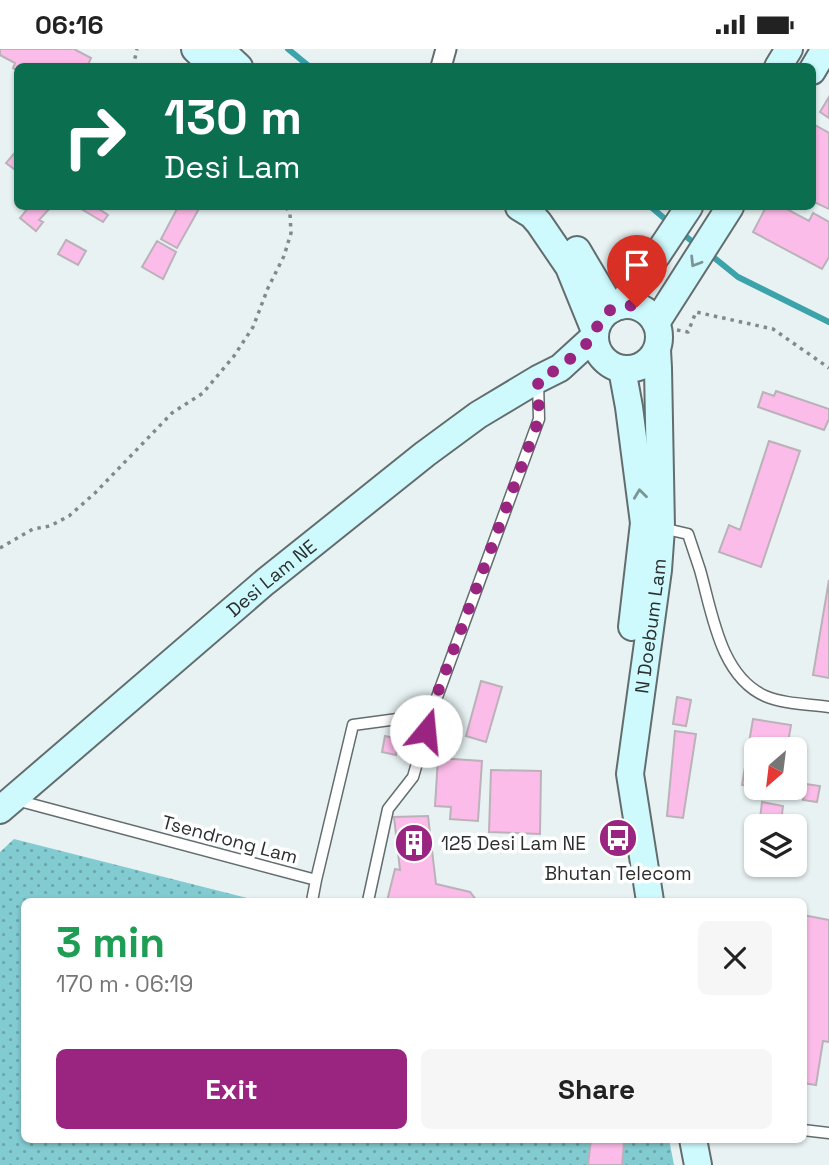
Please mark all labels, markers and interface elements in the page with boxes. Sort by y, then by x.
text: 06:16 [35,8,103,42]
text: 130 m [164,86,302,148]
icon: right [49,91,140,182]
text: Desi Lam [164,147,300,187]
pin [607,235,667,307]
icon: arrive [618,246,656,284]
one-way arrow [691,254,704,267]
one-way arrow [633,488,648,500]
street label: Desi Lam NE [221,534,322,623]
street label: N Doebum Lam [629,558,672,695]
position arrow [389,694,463,768]
north arrow [744,737,807,800]
map controls [744,737,807,877]
street label: Tsendrong Lam [159,809,301,870]
button: layers [744,814,807,877]
bus stop icon: Bhutan Telecom [597,817,639,859]
building icon: 125 Desi Lam NE [393,822,435,864]
place label: 125 Desi Lam NE [441,831,586,856]
place label: Bhutan Telecom [544,861,692,886]
text: 3 min [56,916,165,969]
button: close [698,921,772,995]
text: 170 m · 06:19 [56,969,193,999]
button: Exit [56,1049,407,1129]
button: Share [421,1049,772,1129]

